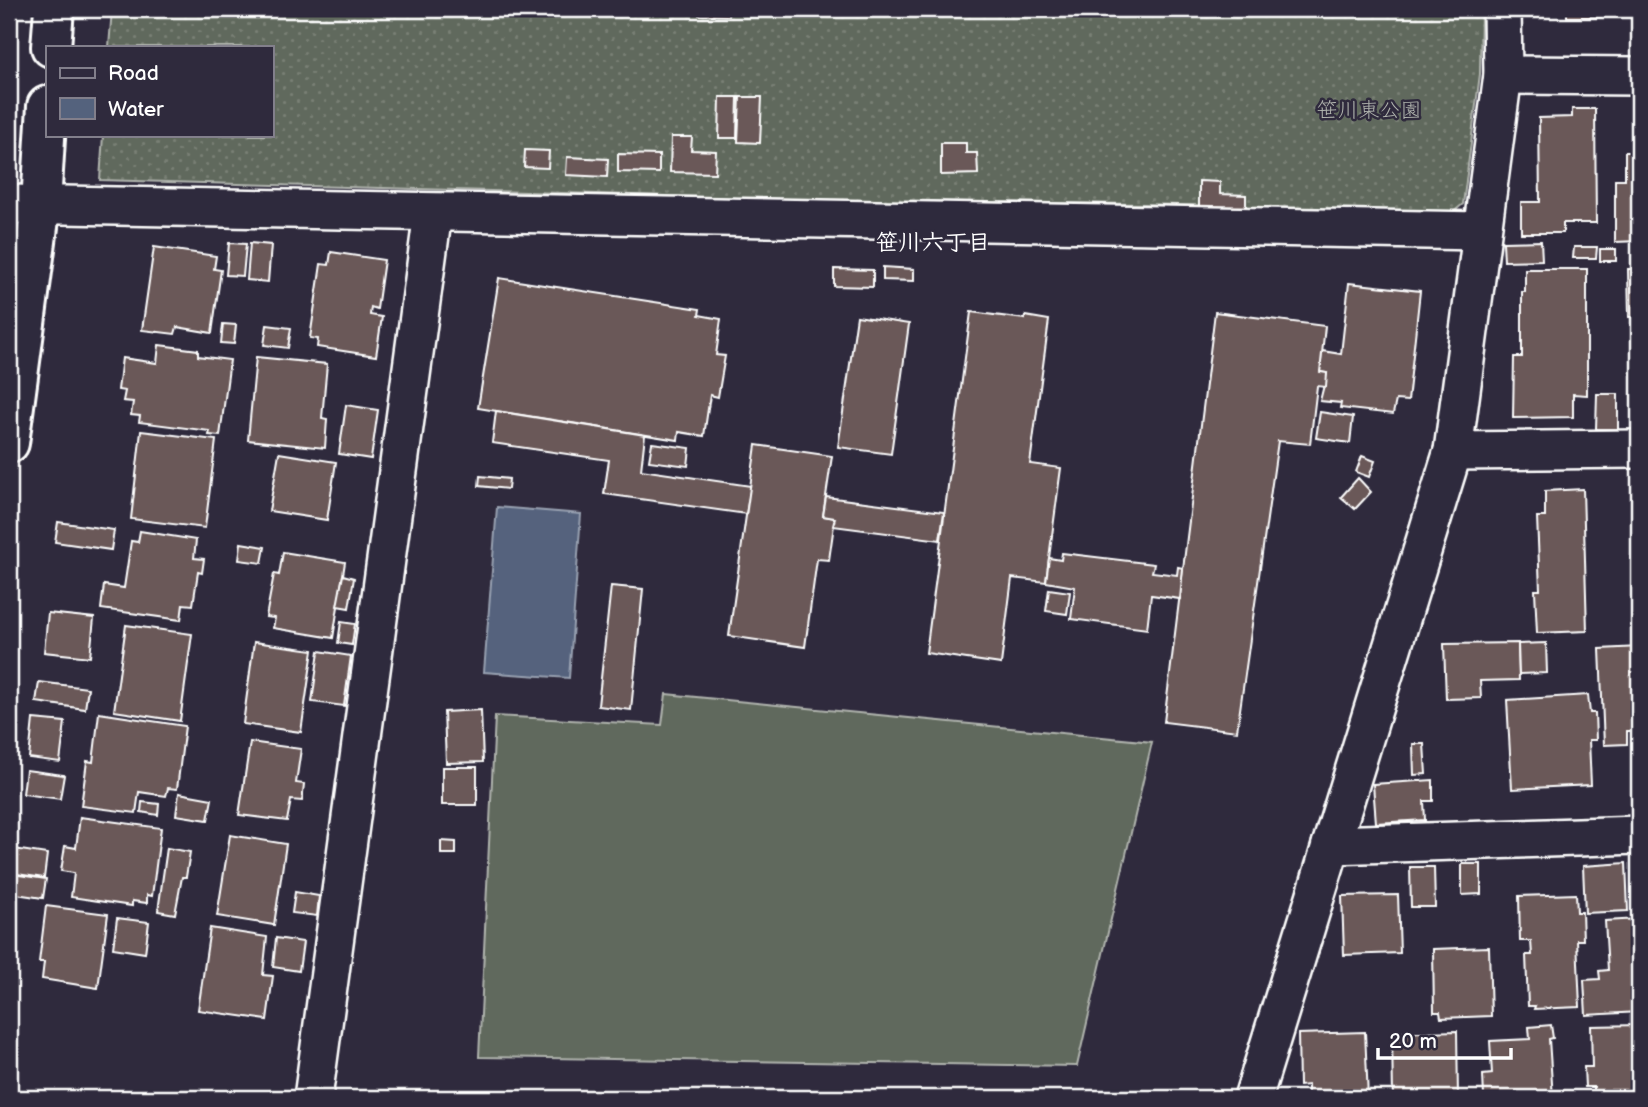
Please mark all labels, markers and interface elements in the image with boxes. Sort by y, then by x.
legend [46,46,273,136]
text: Road [108,61,159,86]
text: Water [108,97,164,122]
park label: 笹川東公園 [1317,98,1422,123]
district label: 笹川六丁目 [876,229,991,257]
scale bar [1378,1016,1512,1060]
text: 20 m [1389,1029,1437,1054]

